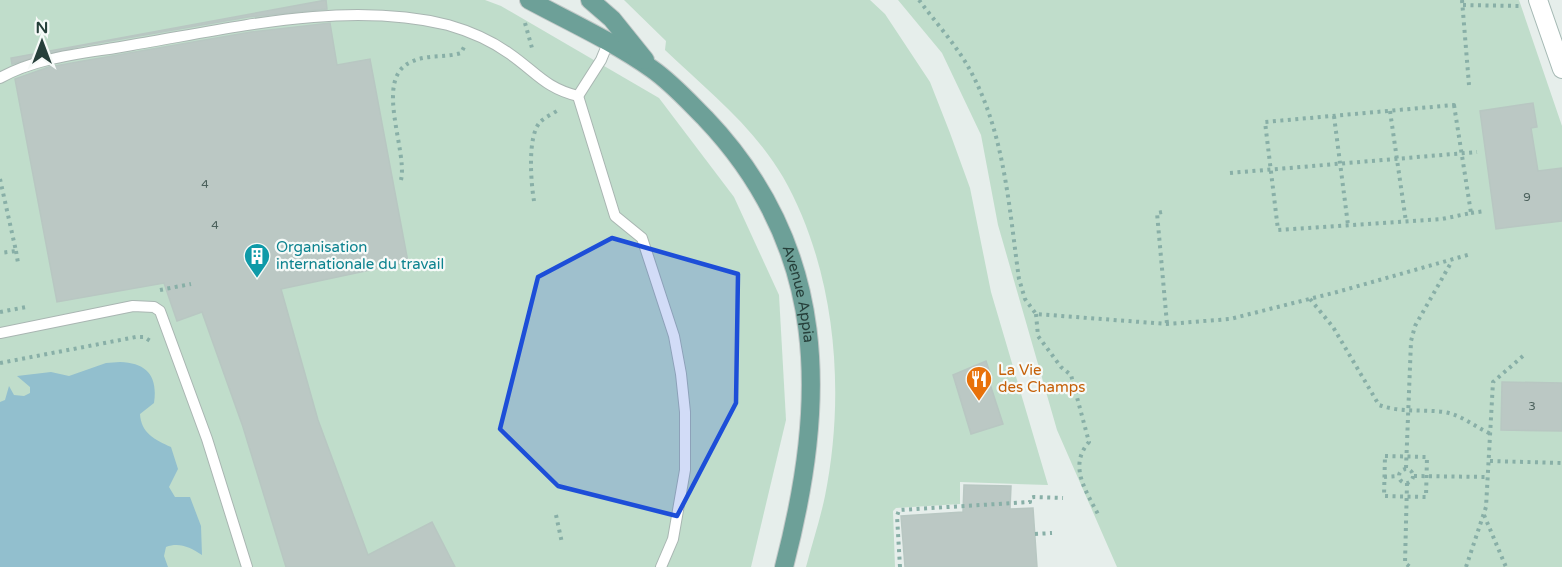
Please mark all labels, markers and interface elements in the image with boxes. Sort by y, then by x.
north arrow [12,12,72,72]
text: N [36,18,48,38]
house number: 4 [201,177,209,191]
house number: 9 [1523,190,1531,204]
house number: 4 [211,218,219,232]
place label: Organisation internationale du travail [276,238,444,273]
building icon: Organisation internationale du travail [242,241,272,279]
street label: Avenue Appia [779,243,818,344]
place label: La Vie des Champs [998,361,1085,396]
restaurant icon: La Vie des Champs [964,364,994,402]
house number: 3 [1528,399,1536,413]

